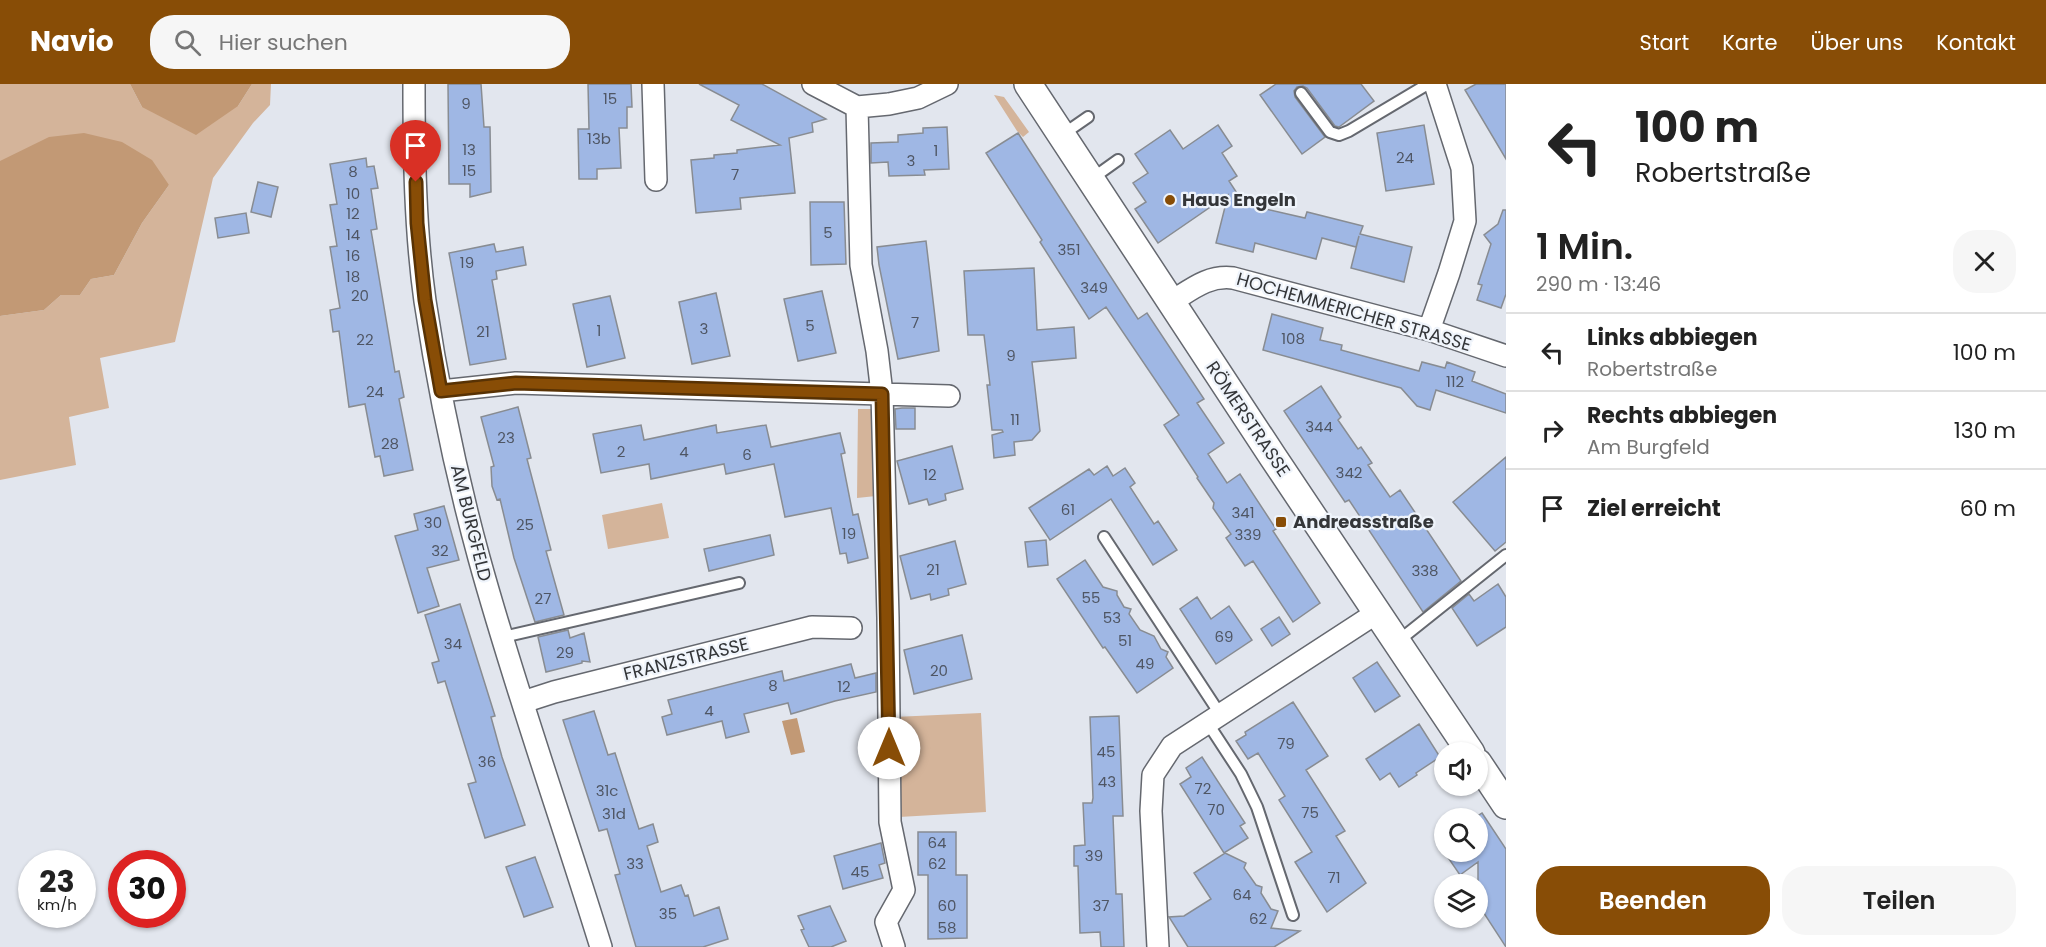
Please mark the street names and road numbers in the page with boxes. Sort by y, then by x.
street label: HOCHEMMERICHER STRASSE [1234,266,1474,357]
street label: RÖMERSTRASSE [1200,356,1296,481]
street label: AM BURGFELD [445,462,498,584]
street label: FRANZSTRASSE [621,631,751,686]

